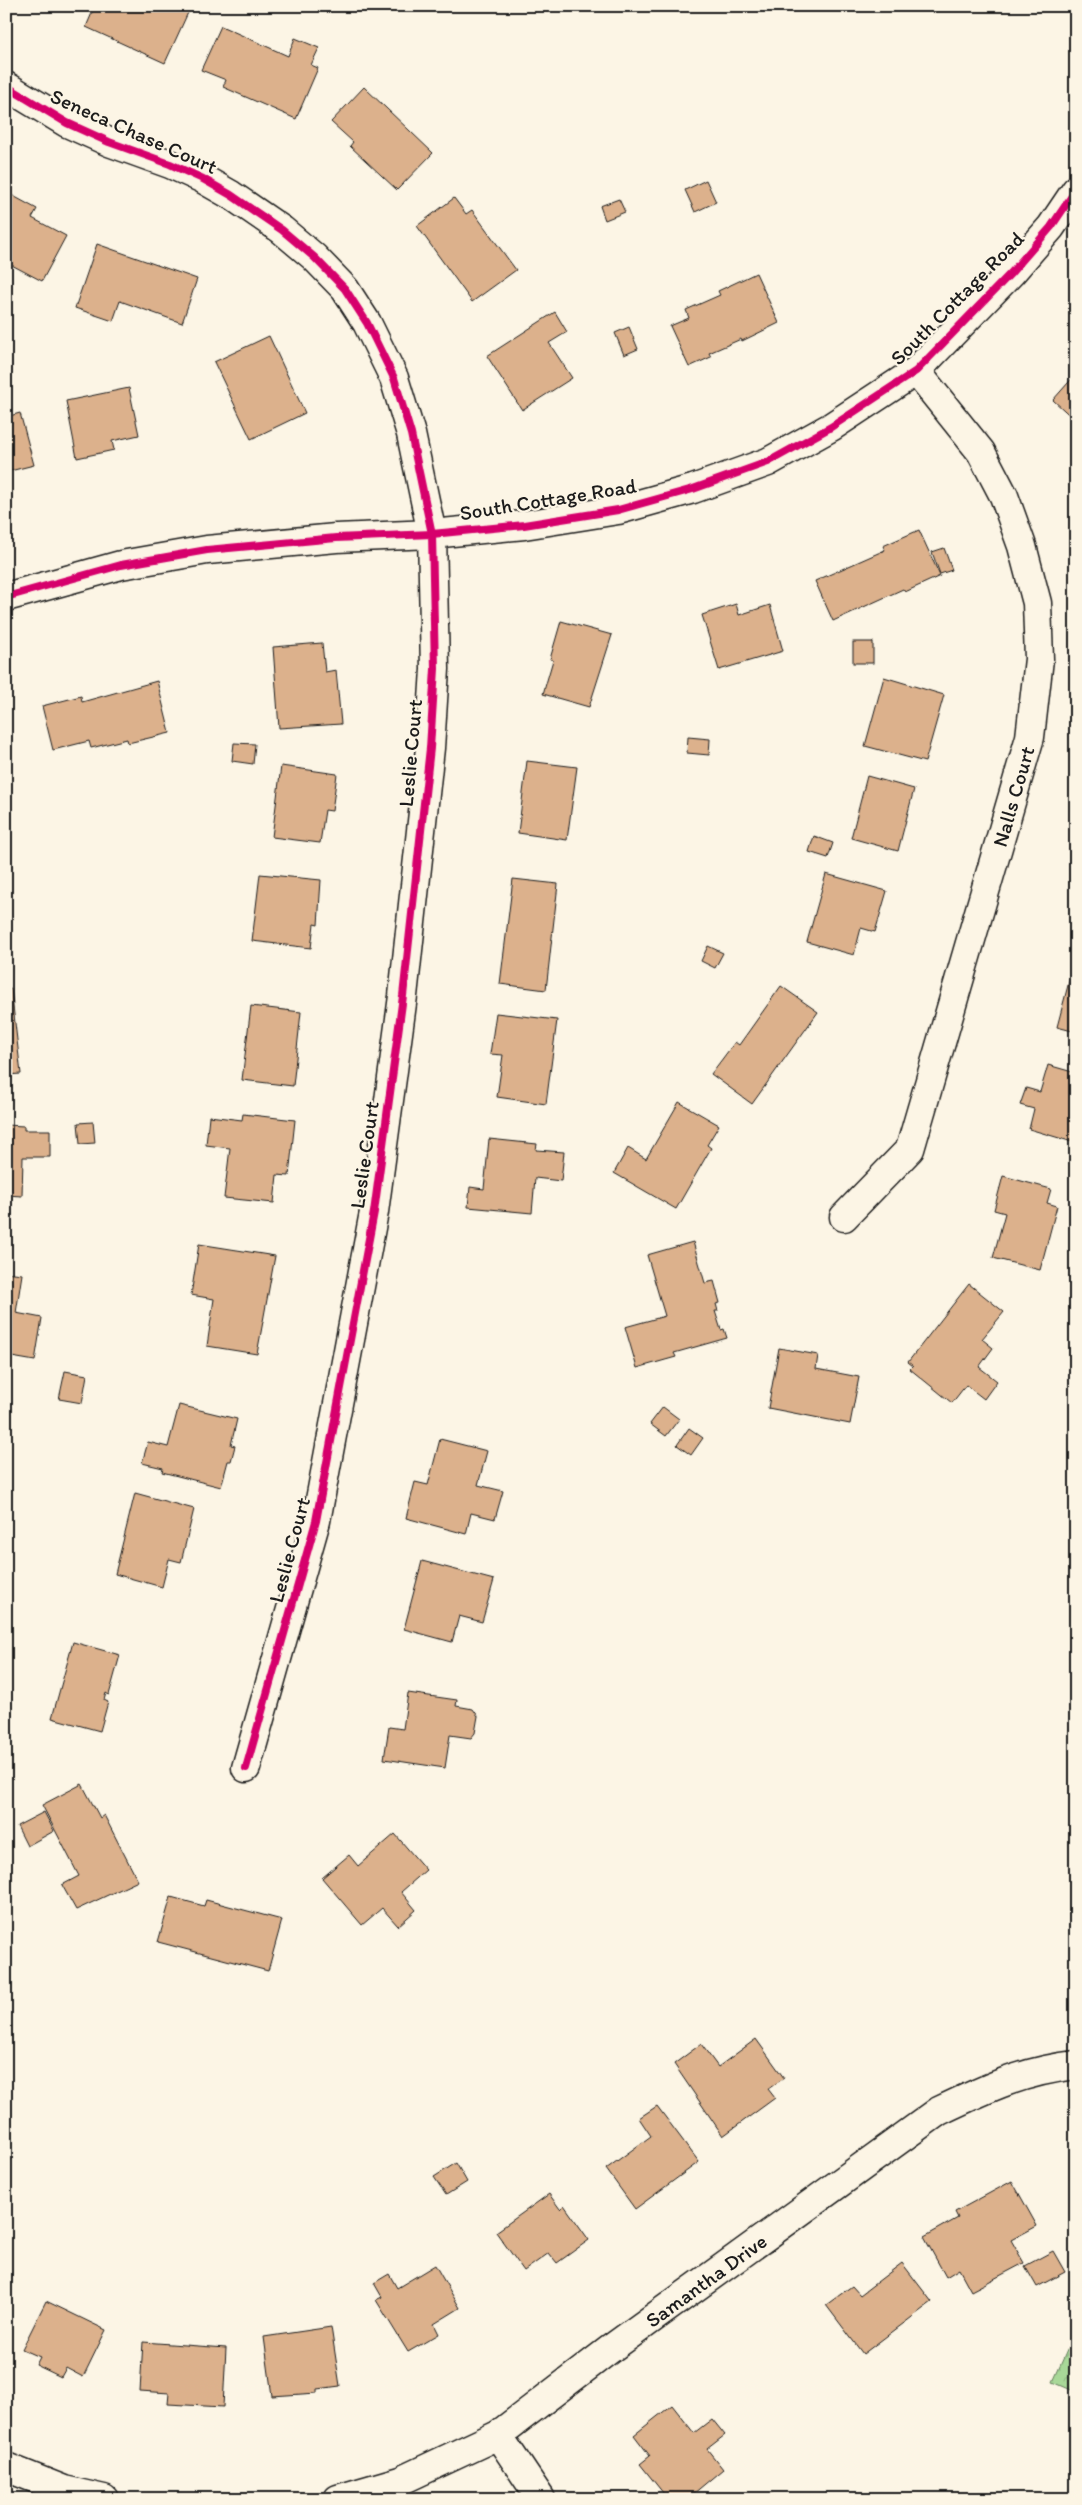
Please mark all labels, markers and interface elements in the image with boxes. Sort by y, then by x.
street label: Seneca Chase Court [47,83,221,179]
street label: South Cottage Road [885,226,1029,370]
street label: South Cottage Road [458,473,639,525]
street label: Leslie Court [393,698,427,808]
street label: Nalls Court [986,743,1039,850]
street label: Leslie Court [344,1100,384,1210]
street label: Leslie Court [263,1494,315,1605]
street label: Samantha Drive [640,2228,771,2332]

